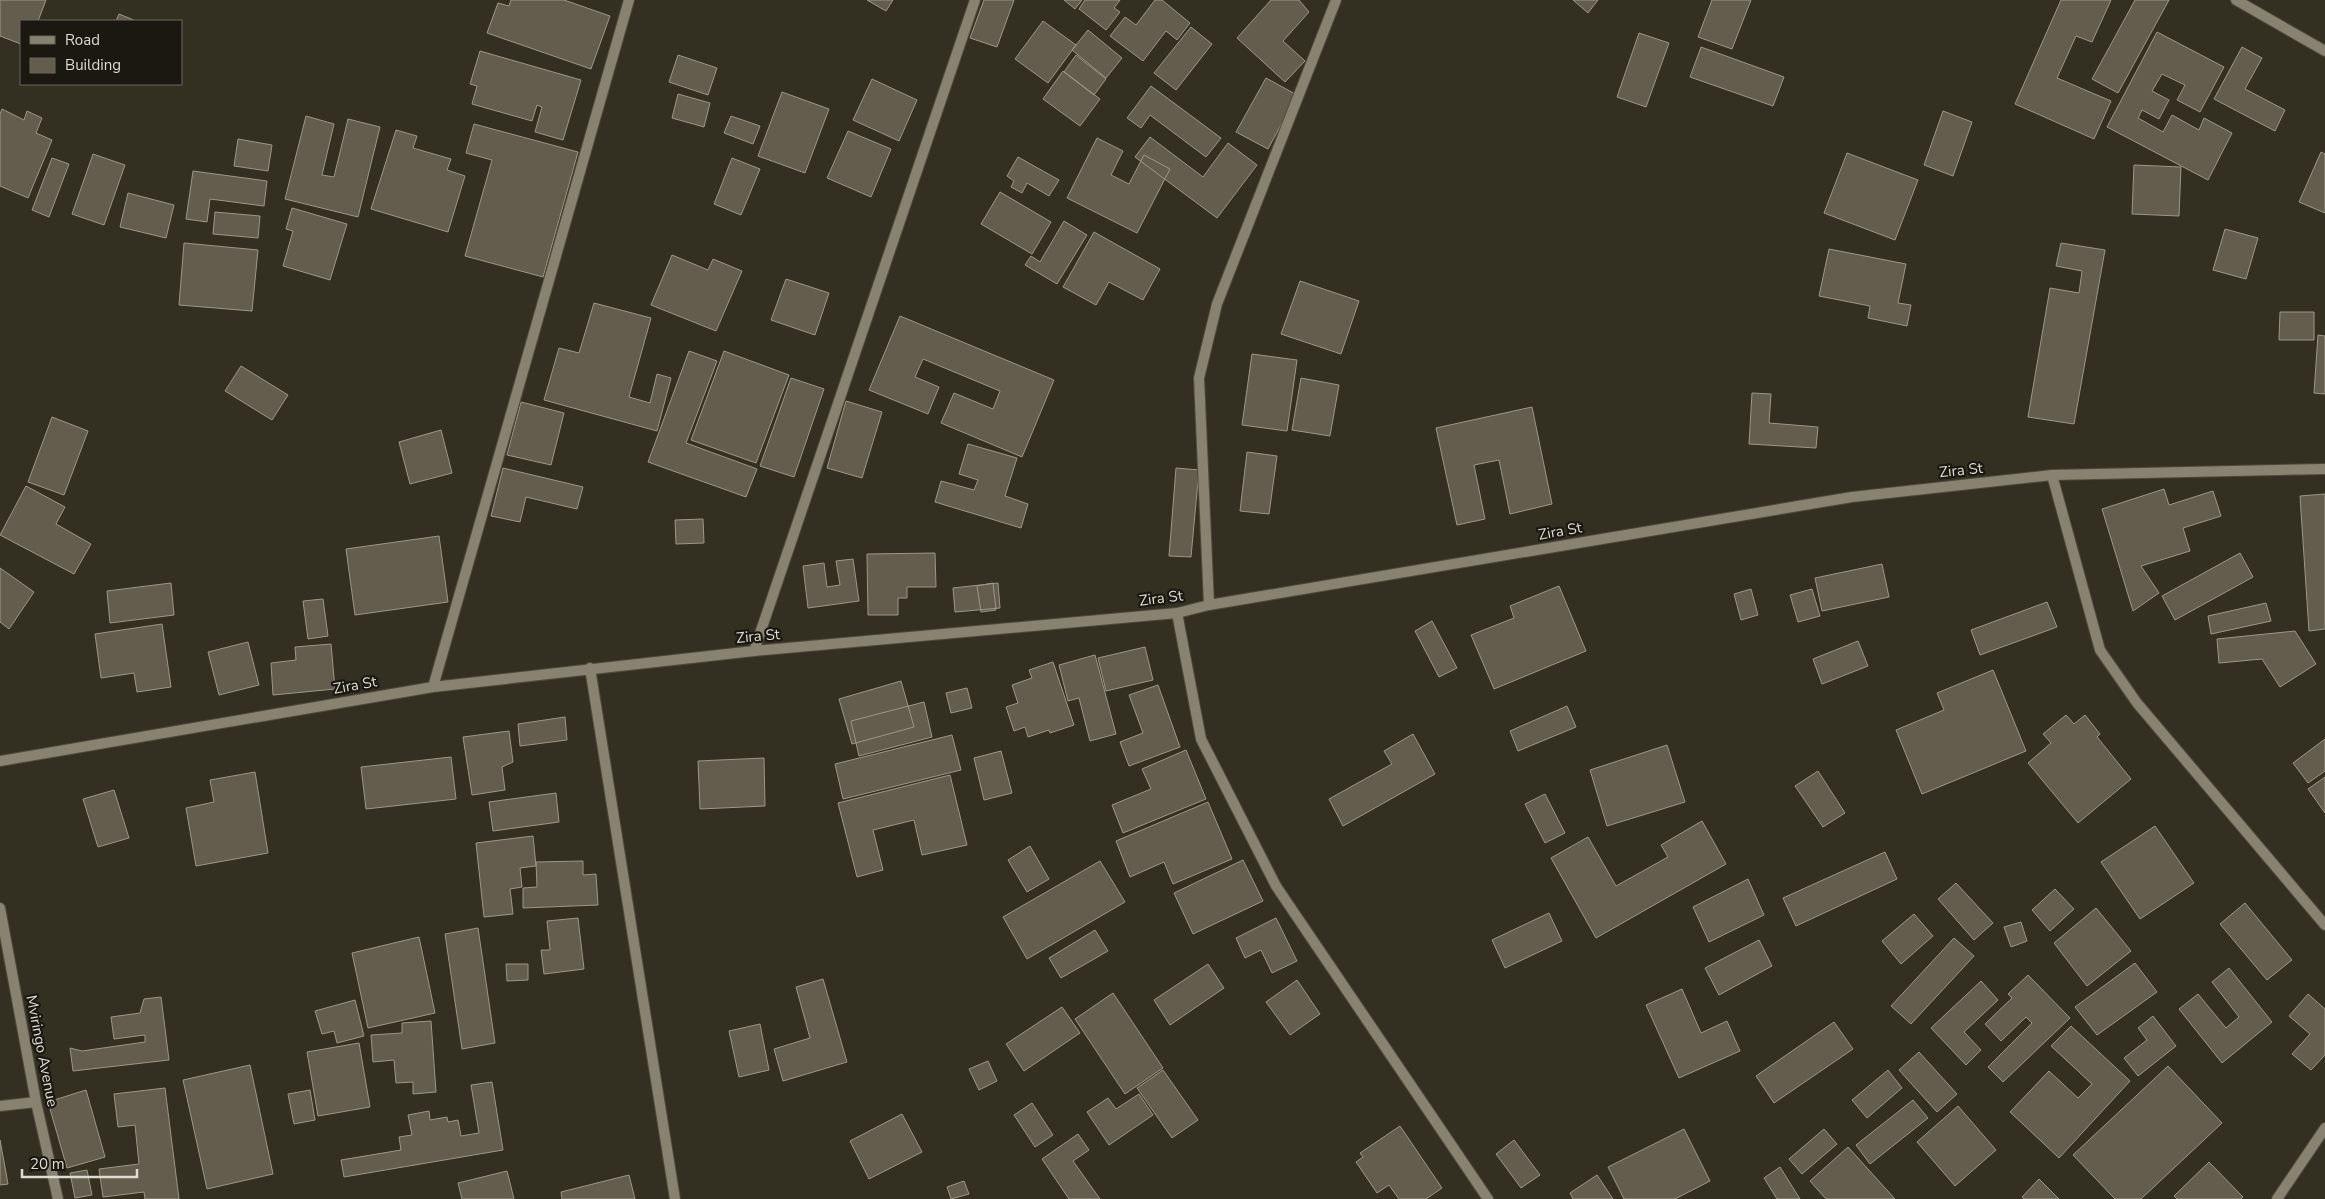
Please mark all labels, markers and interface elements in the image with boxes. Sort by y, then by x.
legend [20,20,182,85]
text: Road [65,30,100,50]
text: Building [65,55,121,75]
street label: Zira St [1938,458,1985,482]
street label: Zira St [1537,517,1584,545]
street label: Zira St [1138,585,1185,611]
street label: Zira St [735,624,781,648]
street label: Zira St [332,671,379,699]
street label: Mviringo Avenue [21,993,63,1109]
scale bar [22,1146,138,1178]
text: 20 m [30,1154,65,1174]

